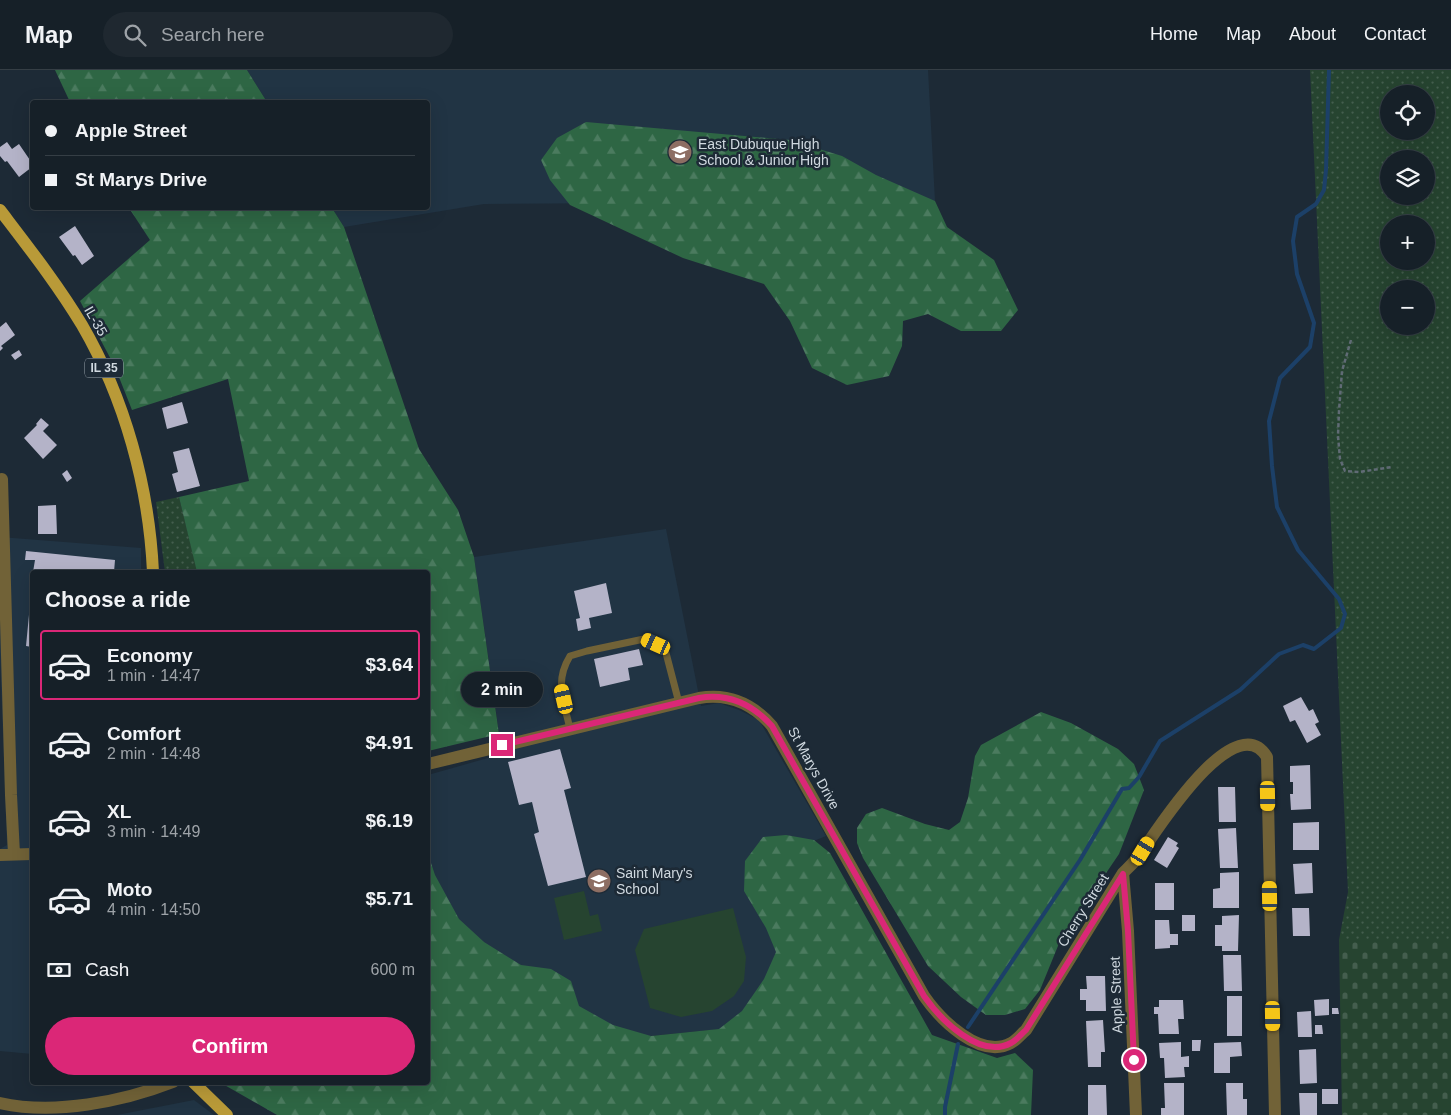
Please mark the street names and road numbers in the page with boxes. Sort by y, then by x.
street label: IL-35 [81,303,111,339]
road number: IL 35 [85,358,123,378]
street label: St Marys Drive [785,724,843,812]
street label: Cherry Street [1054,870,1112,950]
street label: Apple Street [1107,956,1125,1034]

